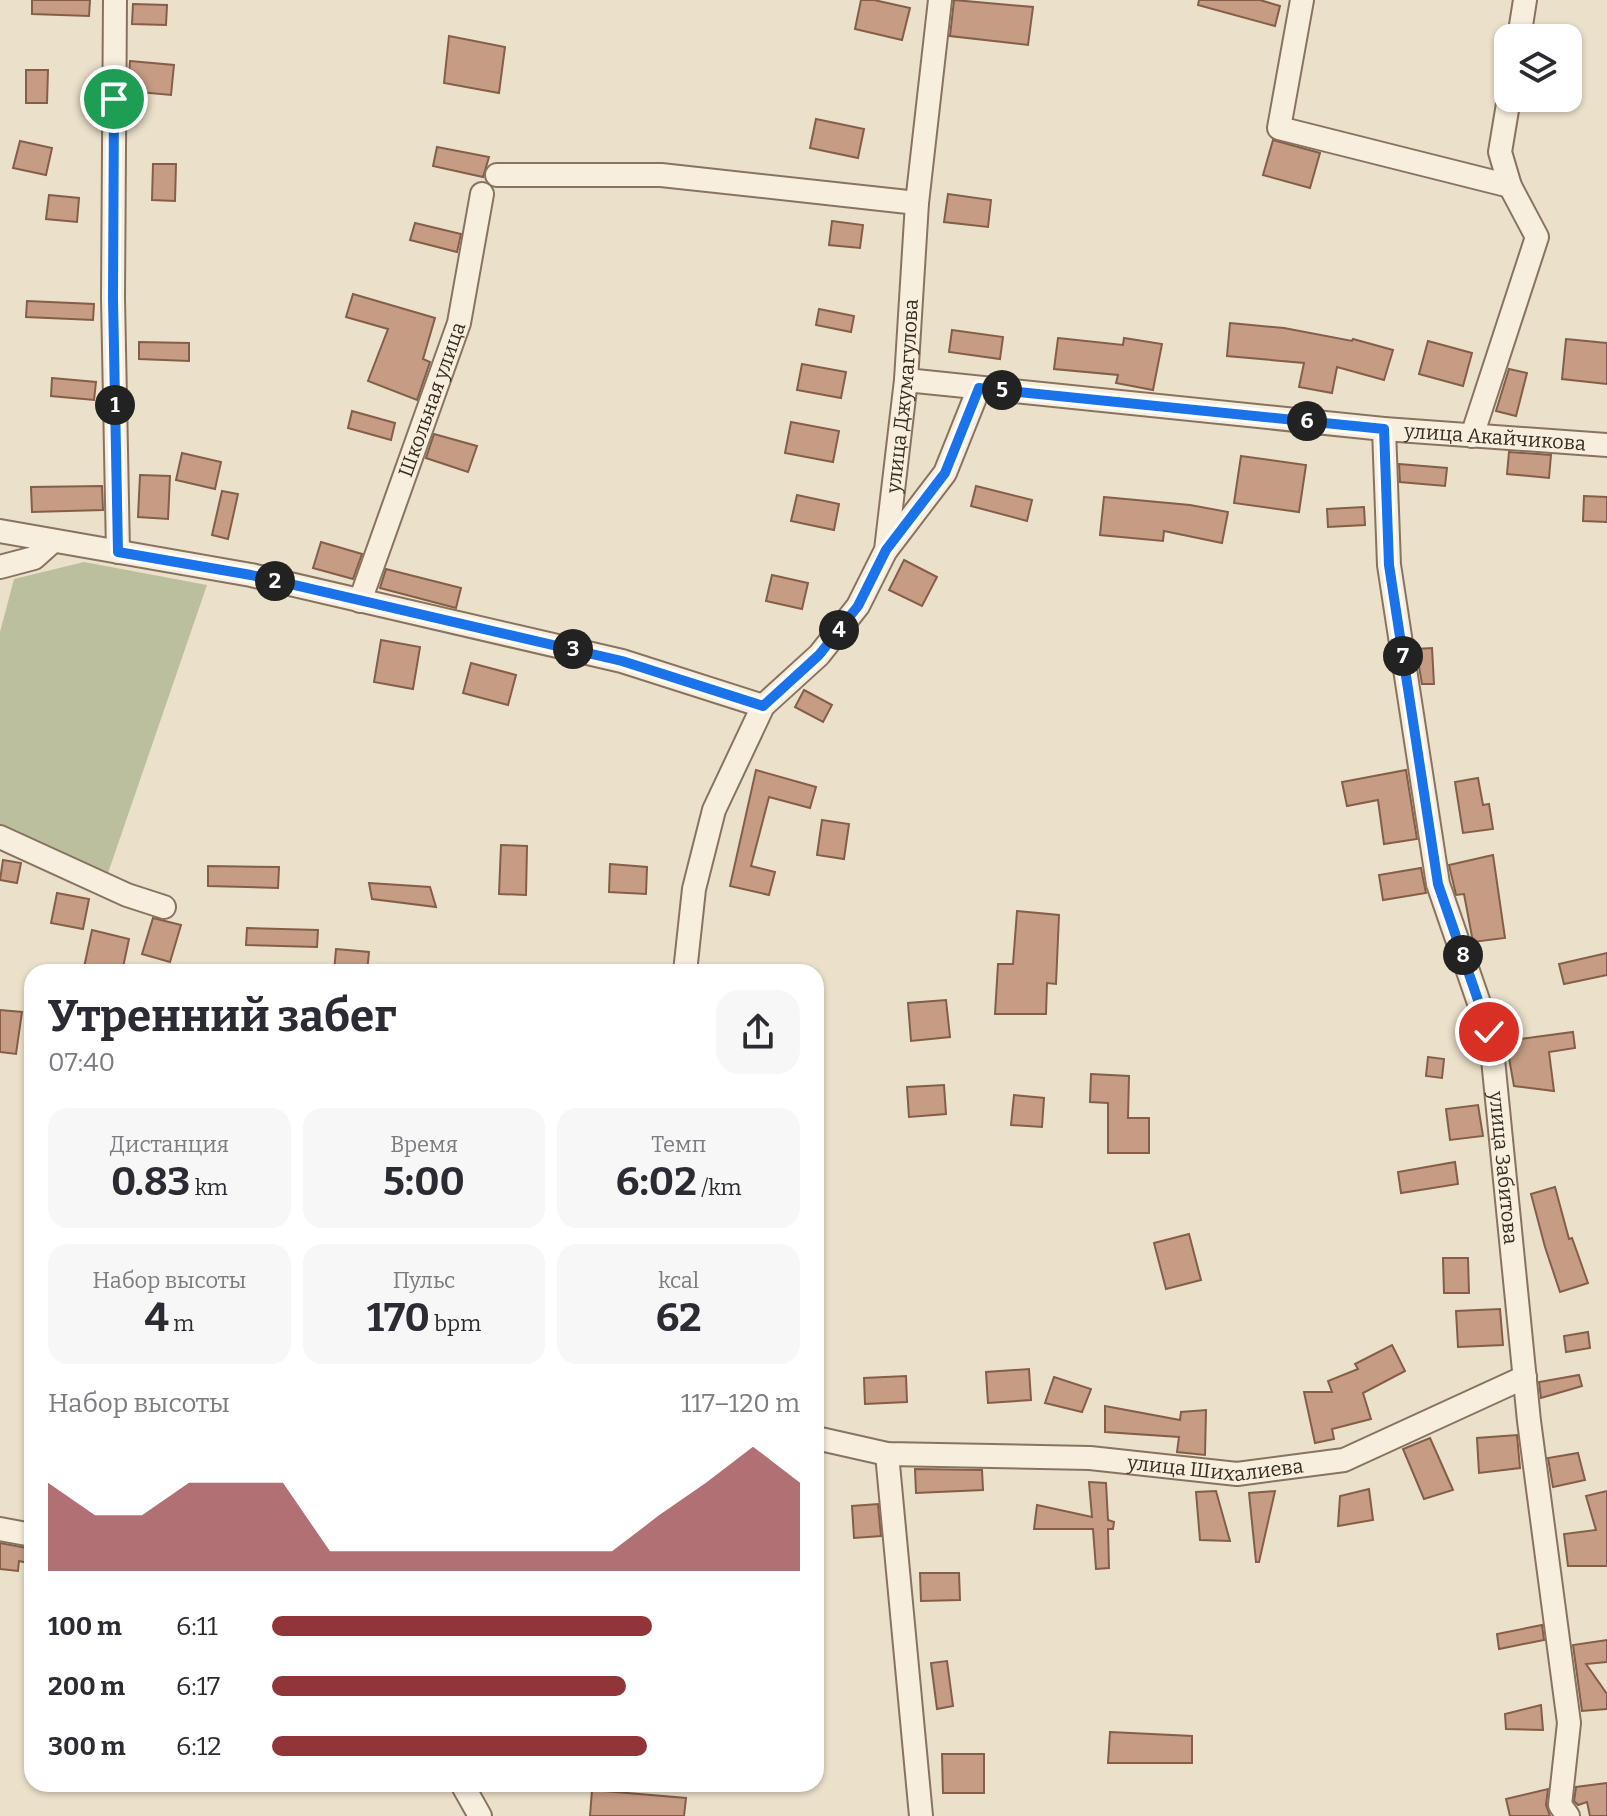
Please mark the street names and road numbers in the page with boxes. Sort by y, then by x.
street label: улица Джумагулова [881,298,923,495]
street label: Школьная улица [393,319,470,480]
street label: улица Акайчикова [1403,418,1587,455]
street label: улица Забитова [1484,1089,1523,1245]
street label: улица Шихалиева [1125,1450,1305,1486]

